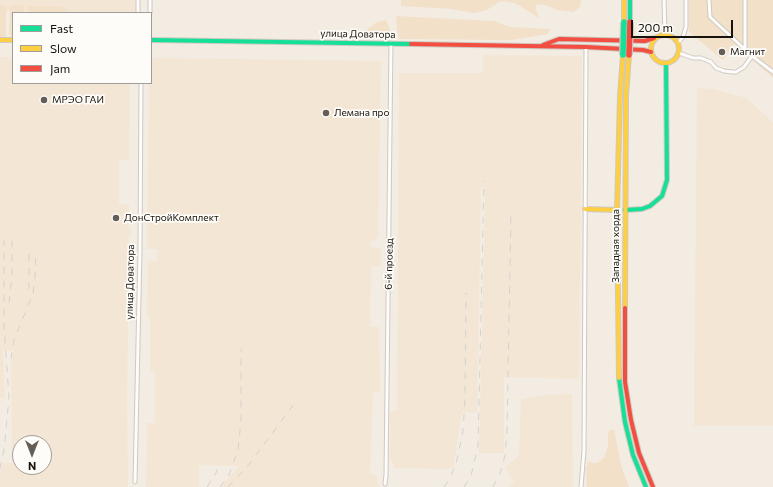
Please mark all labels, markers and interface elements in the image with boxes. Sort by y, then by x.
legend [12,12,152,84]
scale bar [633,12,735,38]
text: 200 m [638,20,673,34]
text: Fast [50,21,73,35]
street label: улица Доватора [320,27,396,41]
text: Slow [50,41,77,55]
place label: Магнит [730,46,765,58]
marker: Магнит [717,47,727,57]
text: Jam [50,61,70,75]
place label: МРЭО ГАИ [52,94,104,106]
marker: МРЭО ГАИ [39,95,49,105]
place label: Лемана про [334,107,389,119]
marker: Лемана про [321,108,331,118]
street label: Западная хорда [610,209,622,283]
place label: ДонСтройКомплект [124,212,219,224]
marker: ДонСтройКомплект [111,213,121,223]
street label: 6-й проезд [383,238,395,290]
street label: улица Доватора [123,244,137,320]
north arrow [12,435,52,475]
text: N [28,460,36,473]

